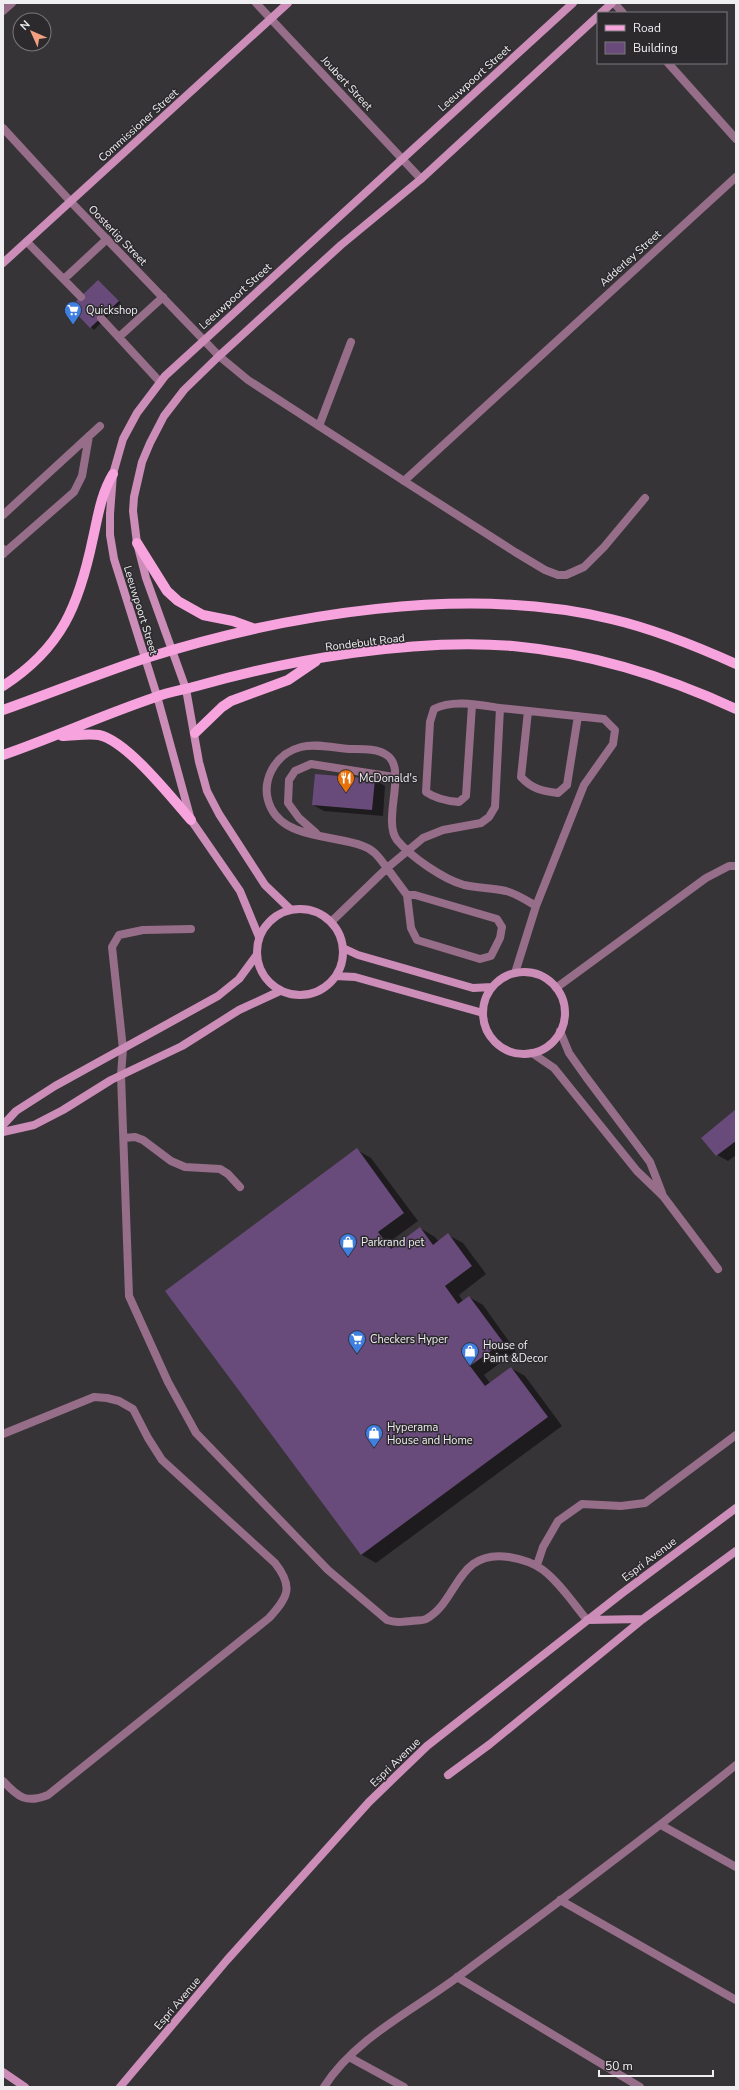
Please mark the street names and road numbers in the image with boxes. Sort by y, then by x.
street label: Leeuwpoort Street [435,42,514,115]
street label: Joubert Street [317,52,376,114]
street label: Commissioner Street [95,85,182,165]
street label: Oosterlig Street [85,202,150,269]
street label: Adderley Street [596,227,664,290]
street label: Leeuwpoort Street [196,260,275,333]
street label: Leeuwpoort Street [120,564,161,657]
street label: Rondebult Road [324,630,406,655]
street label: Espri Avenue [619,1534,680,1585]
street label: Espri Avenue [367,1734,424,1790]
street label: Espri Avenue [151,1974,204,2033]

